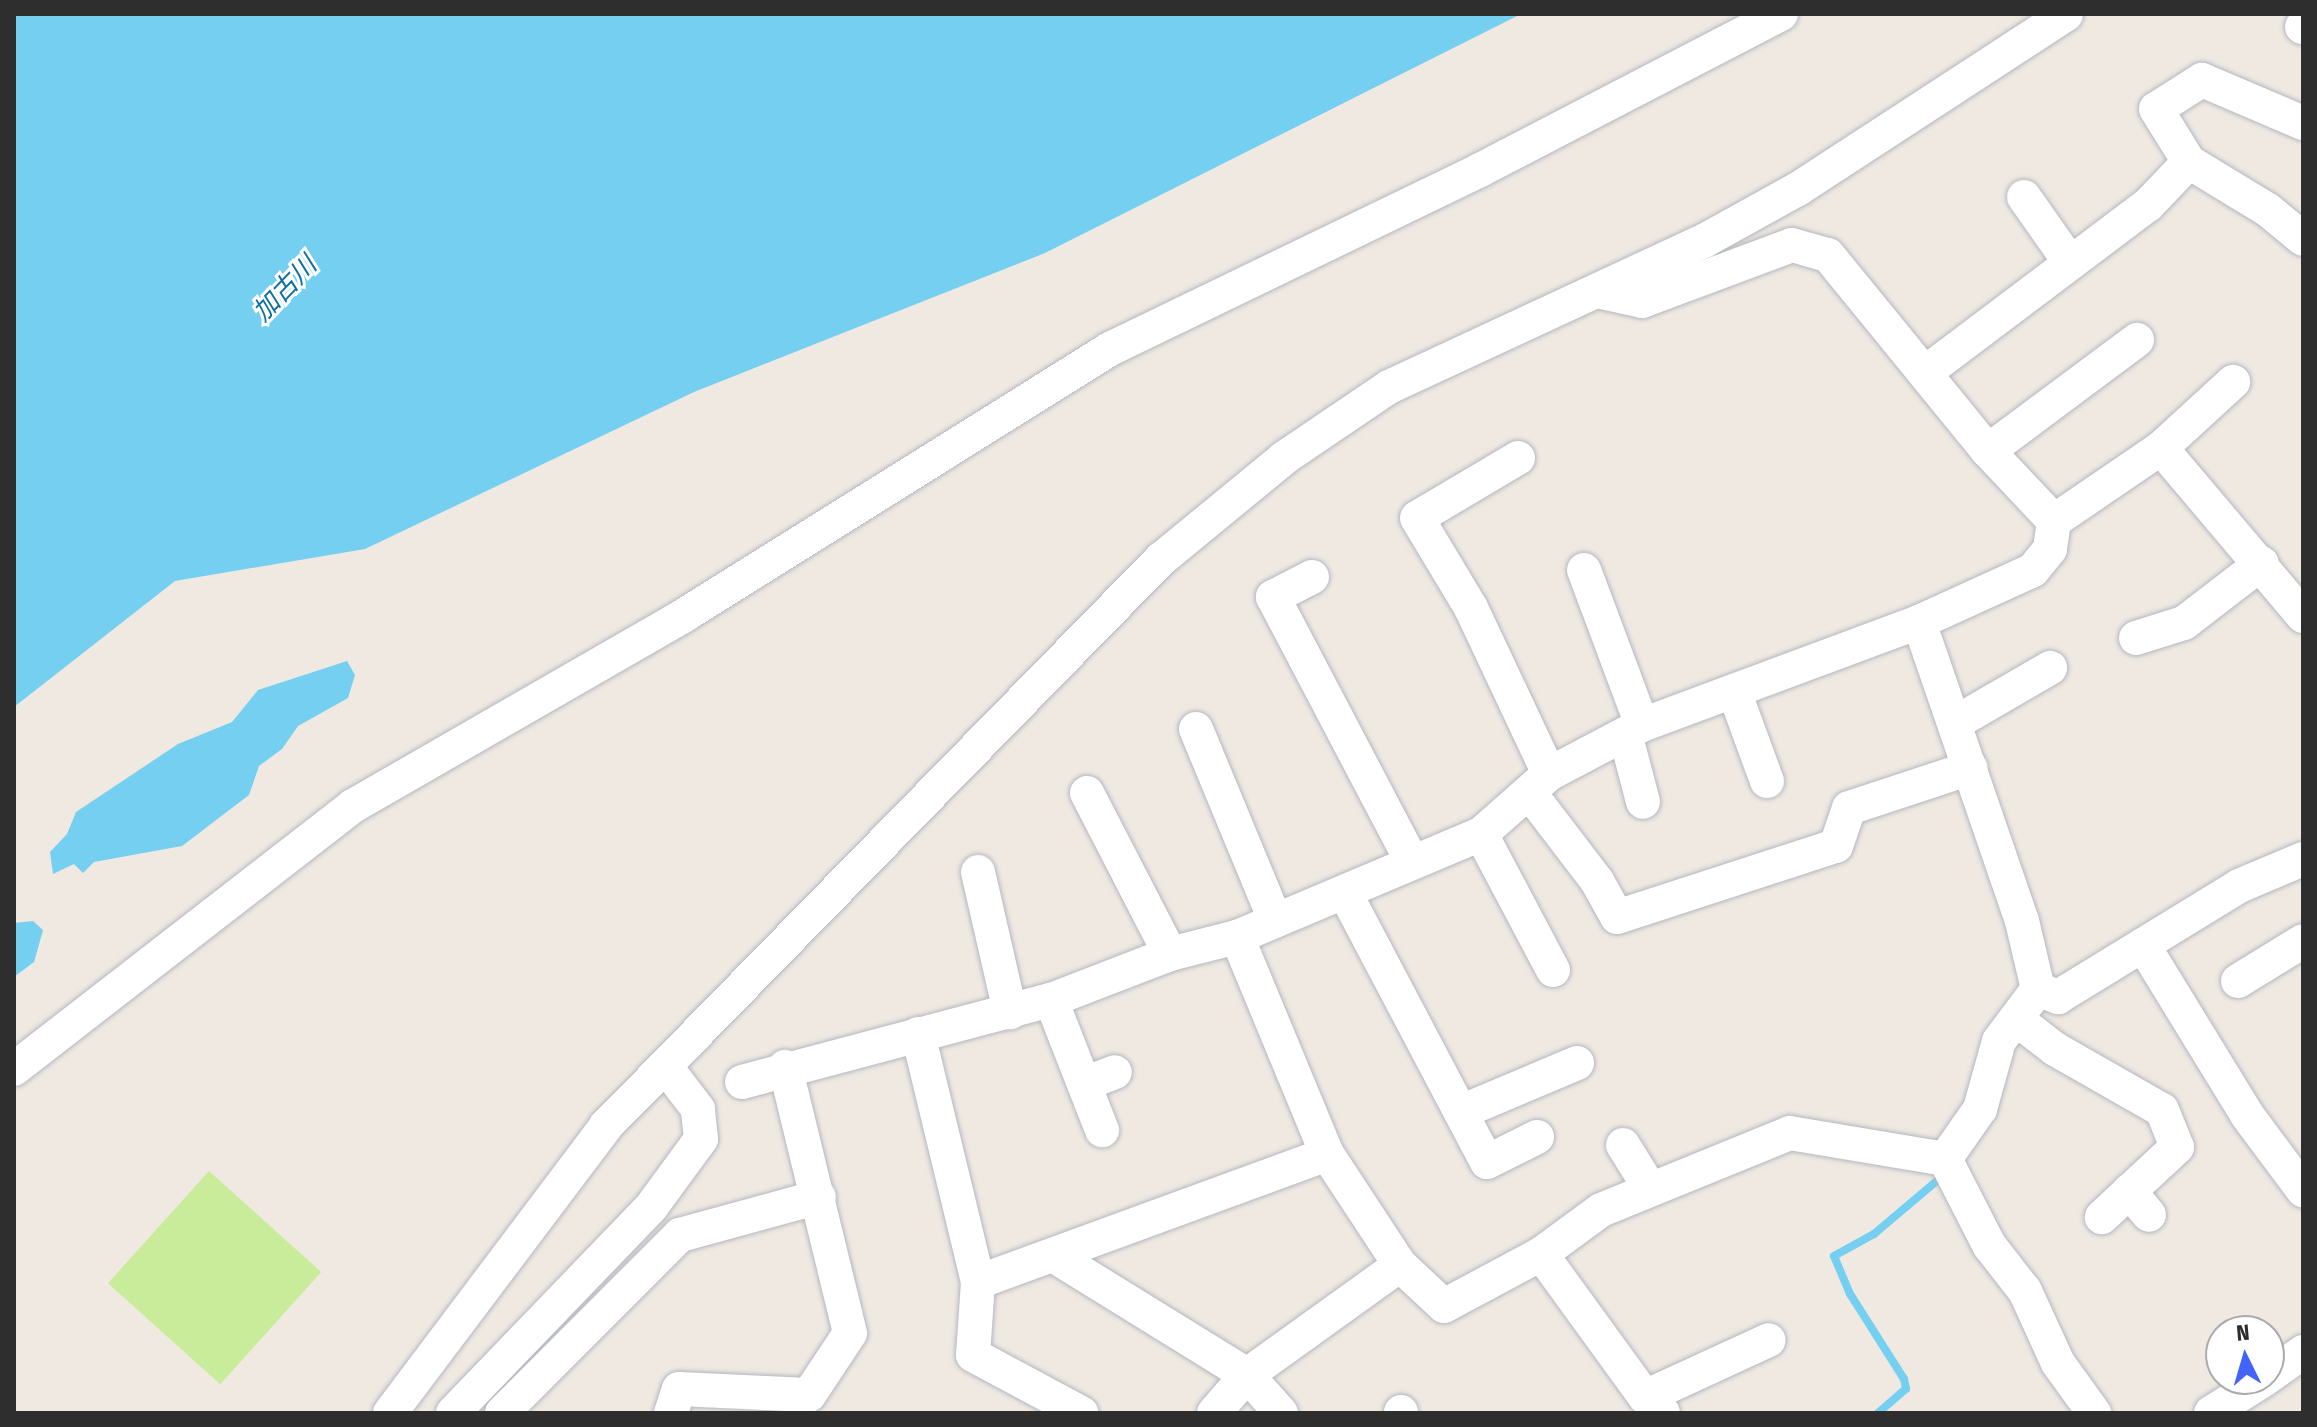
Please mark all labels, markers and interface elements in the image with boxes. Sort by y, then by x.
water label: 加古川 [247,250,323,328]
north arrow [2205,1315,2285,1395]
text: N [2235,1319,2251,1347]

